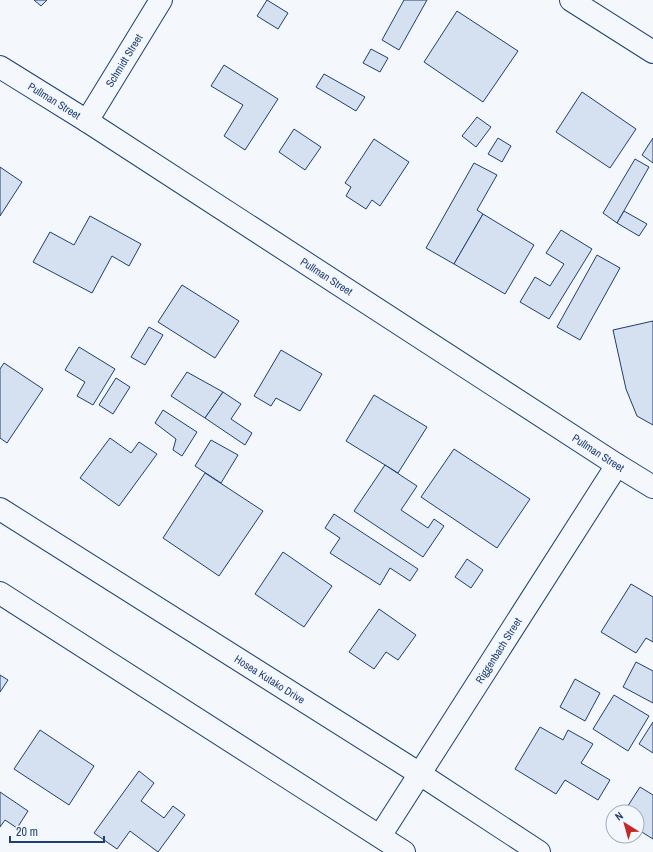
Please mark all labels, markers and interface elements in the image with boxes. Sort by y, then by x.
street label: Schmidt Street [102,31,146,90]
street label: Pullman Street [25,79,84,123]
street label: Pullman Street [298,254,356,299]
street label: Pullman Street [570,431,627,475]
street label: Riggenbach Street [472,615,525,686]
street label: Hosea Kutako Drive [232,652,308,707]
north arrow [605,804,645,844]
text: N [612,808,626,824]
scale bar [10,818,104,844]
text: 20 m [16,824,38,840]

